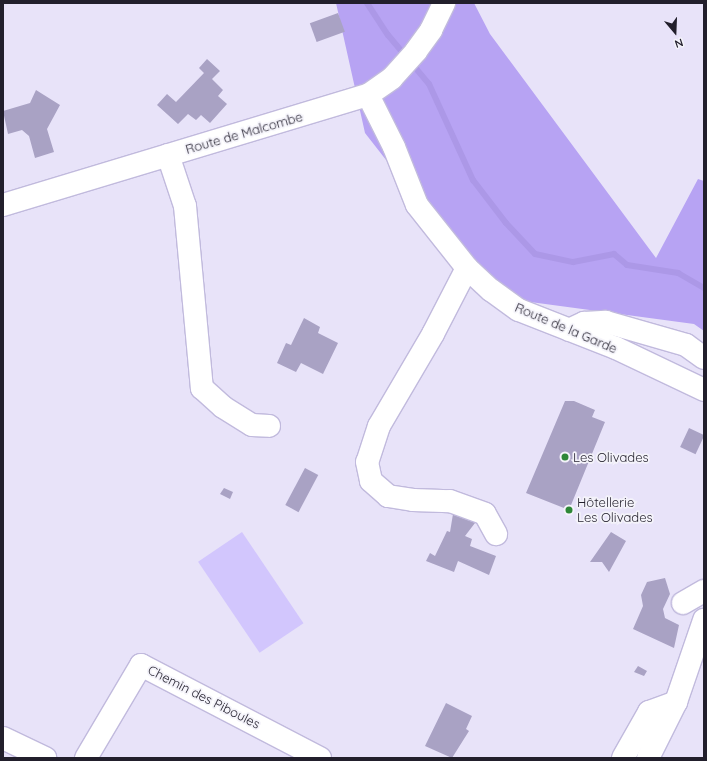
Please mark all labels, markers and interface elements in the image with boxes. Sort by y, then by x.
north arrow [655,12,695,52]
text: N [673,35,685,51]
street label: Route de Malcombe [184,109,304,157]
street label: Route de la Garde [513,299,619,357]
place label: Les Olivades [573,449,649,465]
marker: Les Olivades [560,452,570,462]
place label: Hôtellerie Les Olivades [577,495,653,526]
marker: Hôtellerie Les Olivades [564,505,574,515]
street label: Chemin des Piboules [145,662,263,732]

